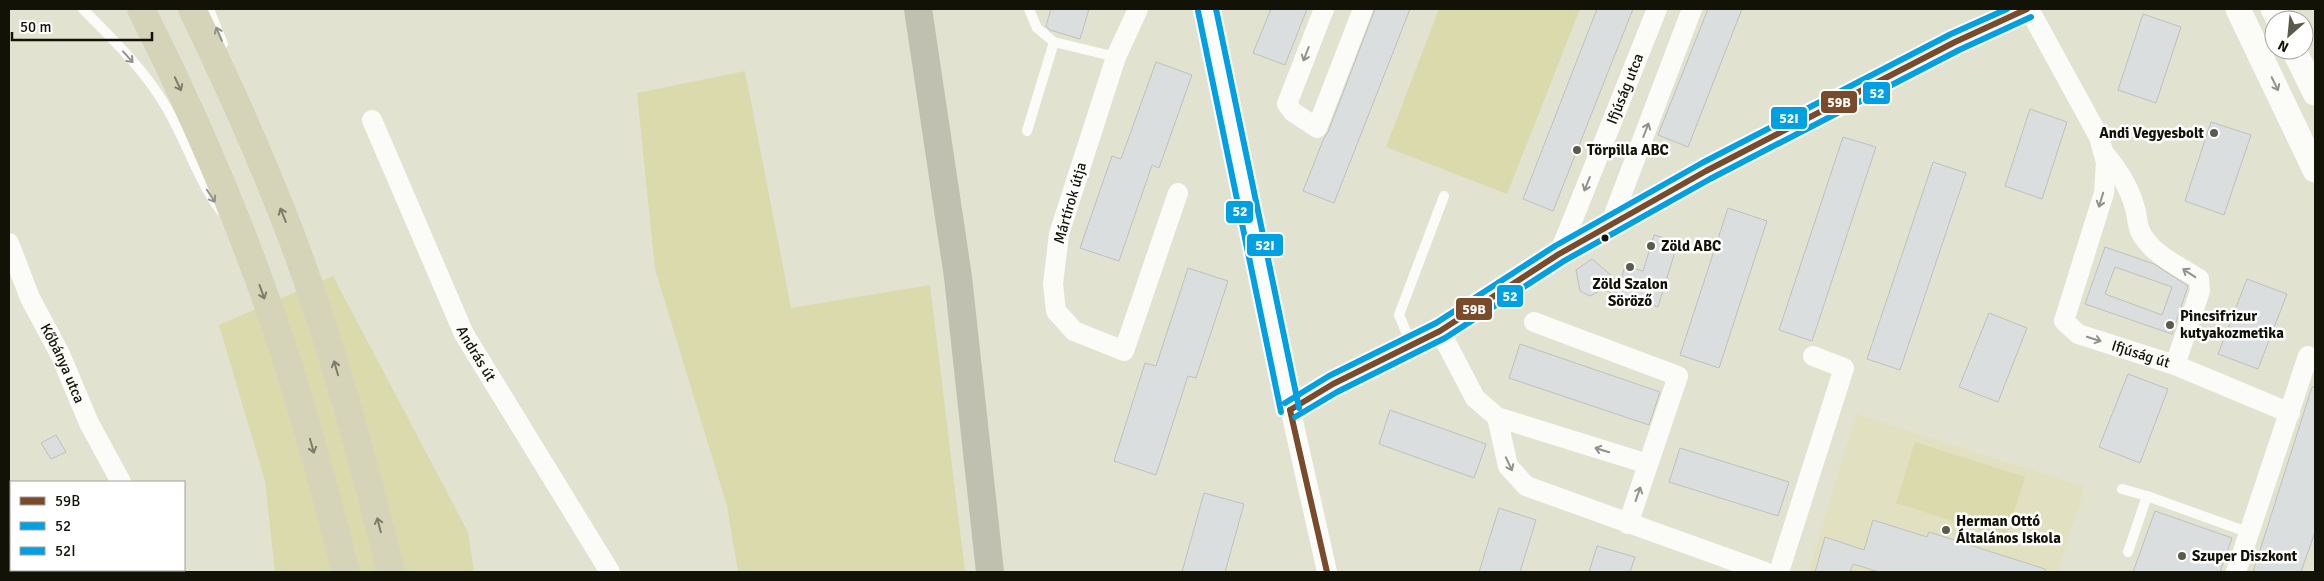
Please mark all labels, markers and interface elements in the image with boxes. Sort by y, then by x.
scale bar [12,10,152,42]
north arrow [2264,10,2314,60]
text: 50 m [20,18,51,36]
one-way arrow [214,27,224,42]
text: N [2275,36,2292,56]
one-way arrow [1301,46,1310,62]
one-way arrow [122,50,133,63]
street label: Ifjúság utca [1603,51,1647,127]
one-way arrow [174,76,184,91]
one-way arrow [2271,76,2280,91]
line badge: 52 [1862,81,1891,105]
text: 52 [1869,85,1885,102]
line badge: 59B [1820,90,1858,114]
text: 59B [1827,94,1851,111]
line badge: 52I [1770,106,1808,130]
text: 52I [1779,110,1799,127]
one-way arrow [1642,123,1651,139]
place label: Andi Vegyesbolt [2099,124,2204,142]
marker: Andi Vegyesbolt [2208,127,2220,139]
place label: Törpilla ABC [1587,141,1669,159]
marker: Törpilla ABC [1571,144,1583,156]
street label: Mártírok útja [1050,160,1090,246]
one-way arrow [1582,176,1591,191]
one-way arrow [205,189,216,203]
one-way arrow [2096,192,2105,208]
line badge: 52 [1225,200,1254,224]
text: 52 [1232,203,1248,220]
one-way arrow [278,208,287,223]
line badge: 52I [1246,233,1284,257]
unlabelled marker [1600,233,1610,243]
text: 52I [1255,237,1275,254]
place label: Zöld ABC [1661,237,1721,255]
marker: Zöld ABC [1645,240,1657,252]
marker: Zöld Szalon Söröző [1624,261,1636,273]
one-way arrow [2182,268,2196,278]
place label: Zöld Szalon Söröző [1592,275,1668,310]
one-way arrow [258,283,267,299]
line badge: 52 [1496,284,1524,308]
text: 52 [1502,288,1518,305]
line badge: 59B [1455,297,1493,321]
text: 59B [1462,301,1486,318]
place label: Pincsifrizur kutyakozmetika [2180,307,2284,342]
marker: Pincsifrizur kutyakozmetika [2164,319,2176,331]
street label: Kőbánya utca [36,320,89,406]
street label: András út [453,323,500,385]
one-way arrow [2086,335,2102,344]
street label: Ifjúság út [2109,336,2172,372]
one-way arrow [330,361,340,377]
one-way arrow [308,438,317,454]
one-way arrow [1594,444,1610,454]
one-way arrow [1505,456,1515,471]
legend [10,481,185,571]
one-way arrow [1634,487,1643,502]
text: 59B [55,492,80,510]
place label: Herman Ottó Általános Iskola [1956,512,2061,547]
text: 52 [55,517,71,535]
one-way arrow [374,517,383,533]
marker: Herman Ottó Általános Iskola [1940,524,1952,536]
text: 52I [55,542,76,560]
place label: Szuper Diszkont [2192,547,2298,565]
marker: Szuper Diszkont [2176,550,2188,562]

